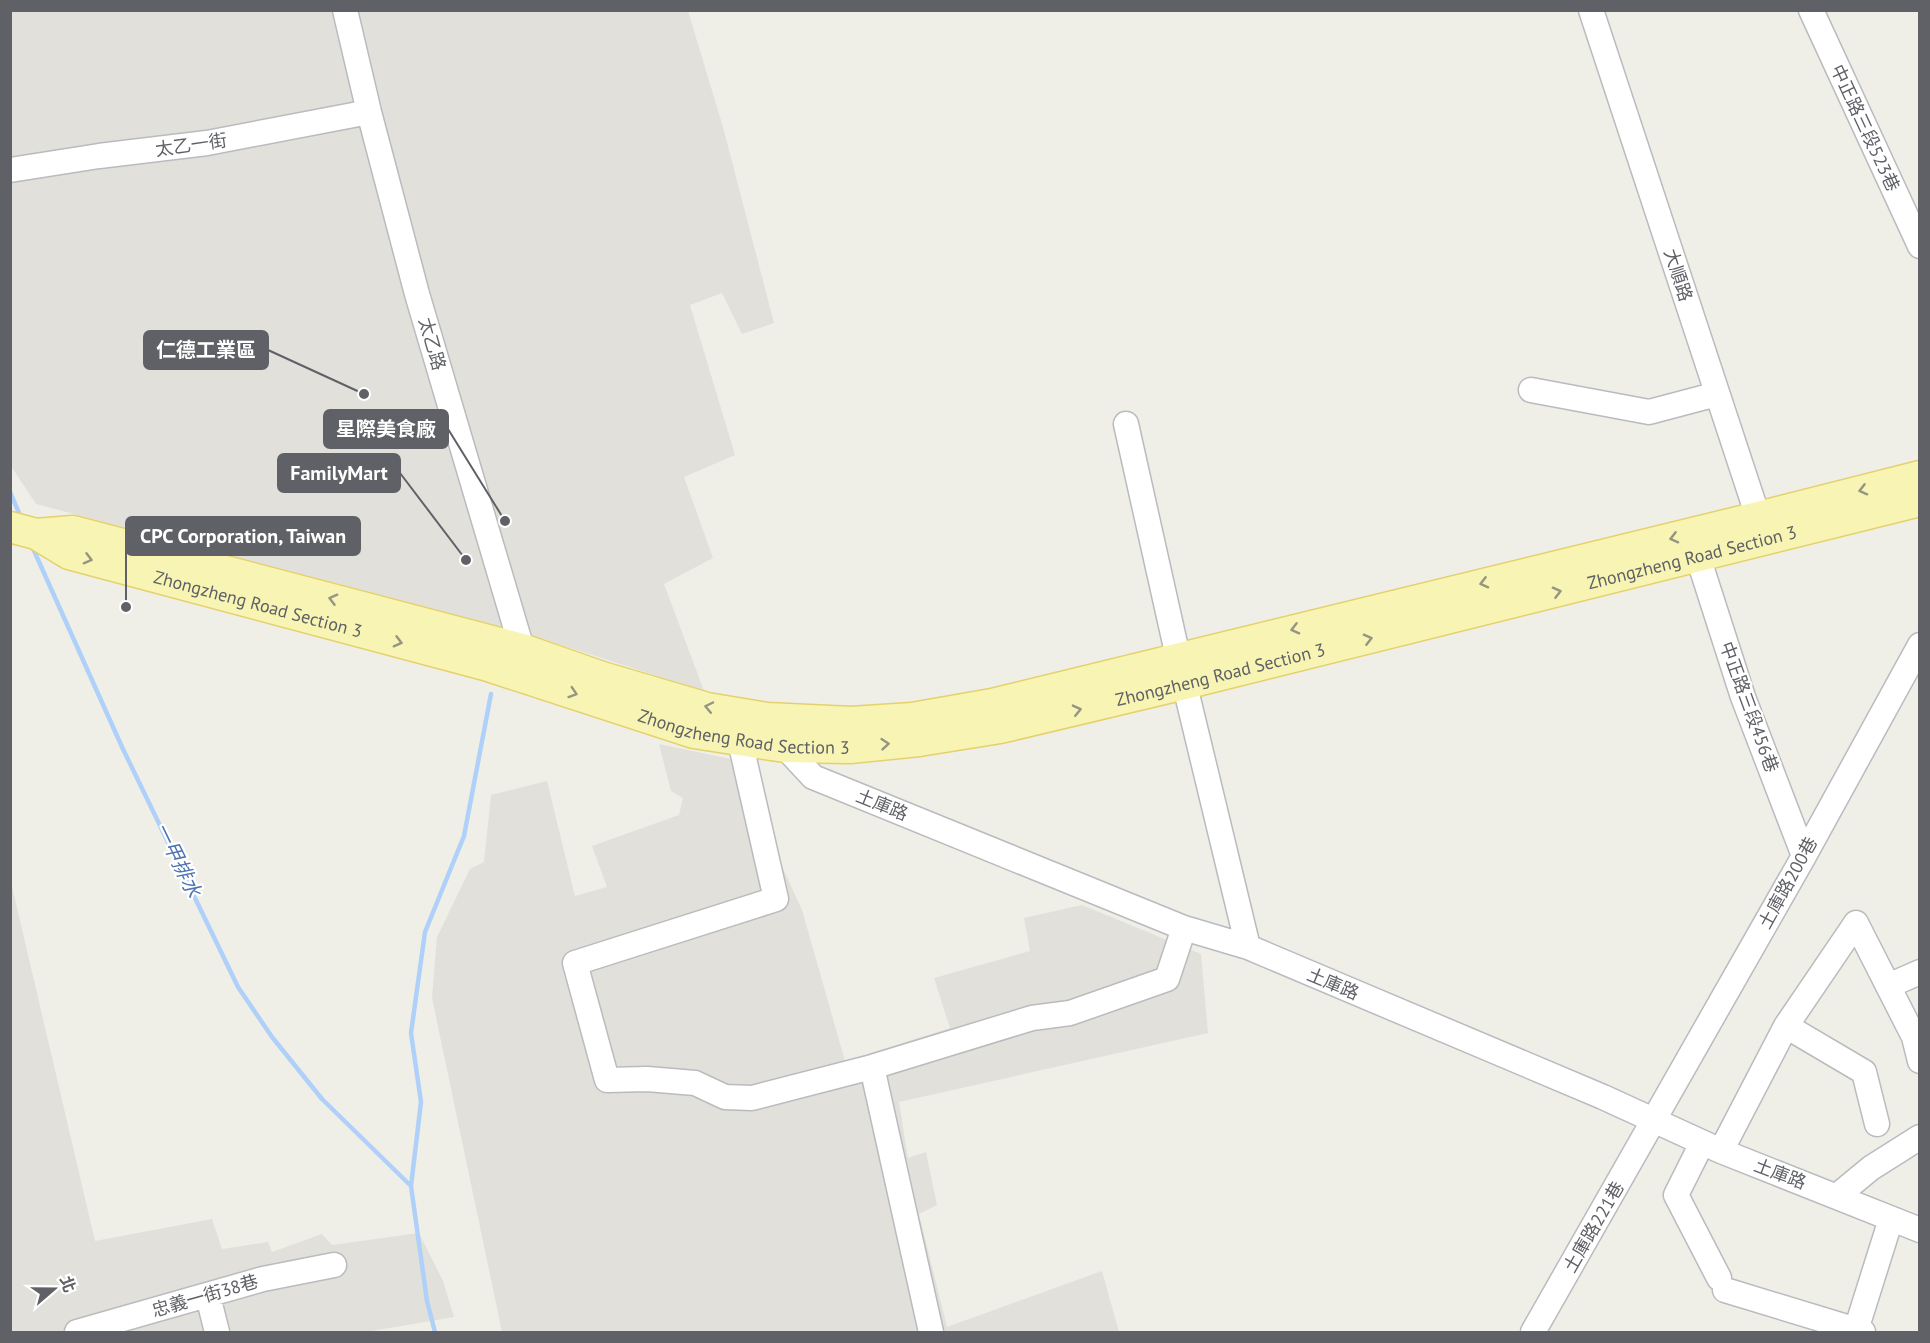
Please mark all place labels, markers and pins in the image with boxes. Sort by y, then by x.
callout: 仁德工業區 [144,331,268,369]
callout: 星際美食廠 [324,410,448,448]
callout: FamilyMart [278,454,400,492]
callout: CPC Corporation, Taiwan [126,517,360,555]

